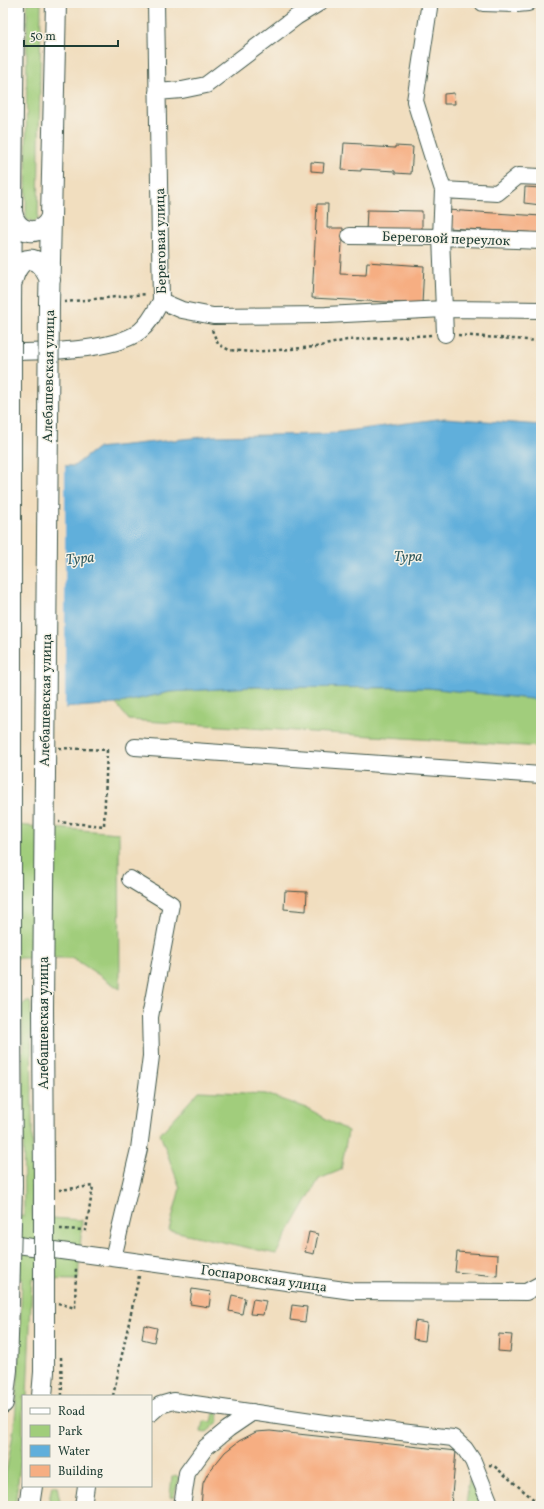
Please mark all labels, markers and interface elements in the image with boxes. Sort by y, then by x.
scale bar [24,22,118,48]
text: 50 m [30,29,56,45]
street label: Береговая улица [151,188,172,294]
street label: Береговой переулок [382,228,511,251]
street label: Алебашевская улица [39,309,60,443]
water label: Тура [394,547,422,568]
water label: Тура [65,548,95,571]
street label: Алебашевская улица [36,633,57,767]
street label: Алебашевская улица [35,956,54,1090]
street label: Госпаровская улица [199,1261,328,1298]
legend [22,1395,152,1487]
text: Road [58,1404,85,1420]
text: Park [58,1424,83,1440]
text: Water [58,1444,90,1460]
text: Building [58,1464,103,1480]

